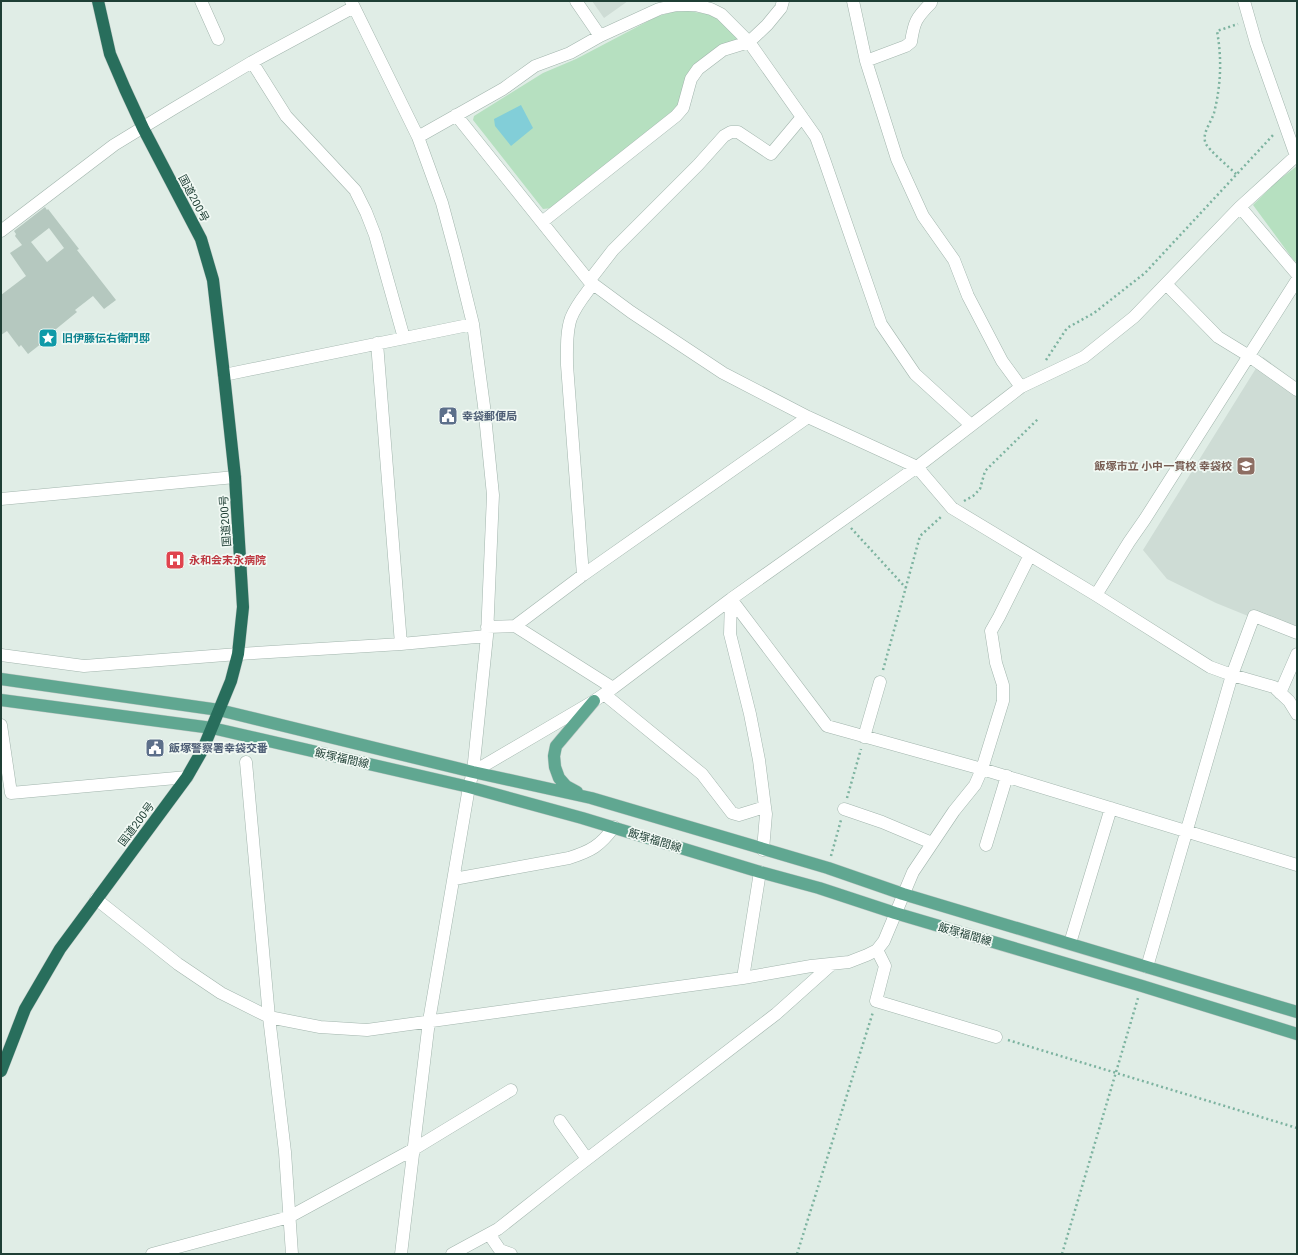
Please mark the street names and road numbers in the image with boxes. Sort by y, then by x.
street label: 国道200号 [176,172,211,224]
street label: 国道200号 [217,495,234,547]
street label: 飯塚福間線 [314,746,370,771]
street label: 国道200号 [116,800,157,849]
street label: 飯塚福間線 [627,826,683,855]
street label: 飯塚福間線 [937,921,993,948]

